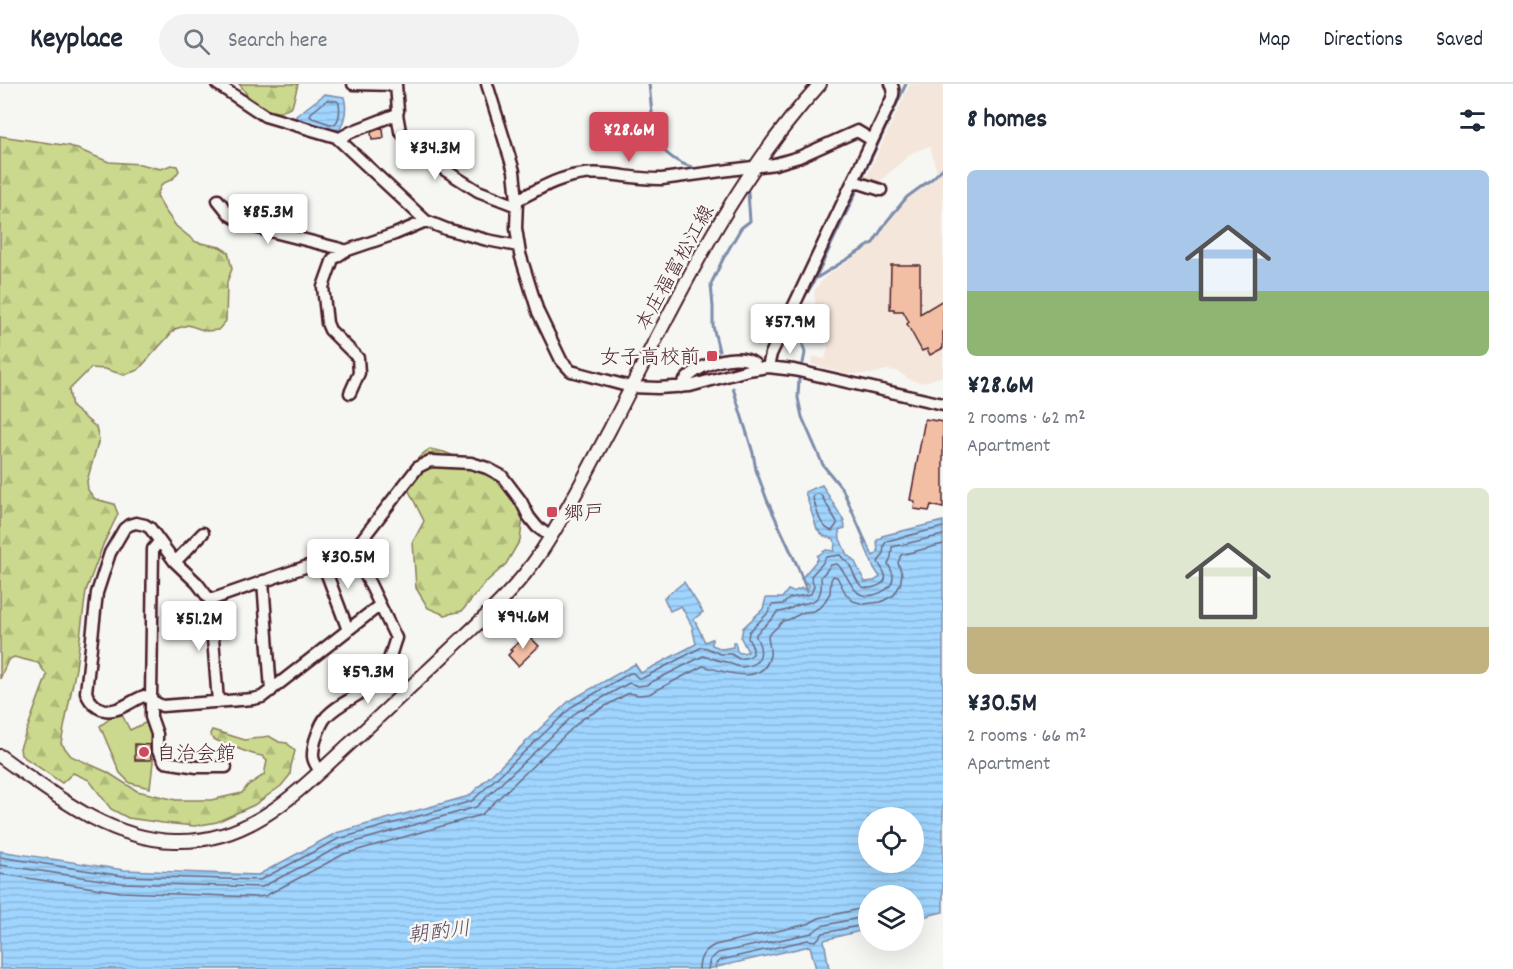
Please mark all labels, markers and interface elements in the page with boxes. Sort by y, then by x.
search box [159,14,579,68]
text: Keyplace [30,21,123,61]
icon: search [180,25,213,58]
text: Search here [228,26,327,57]
text: Map [1259,26,1290,56]
text: Directions [1323,26,1403,56]
text: Saved [1436,26,1483,56]
text: 8 homes [967,102,1047,139]
icon: filters [1456,104,1489,137]
pin: ¥28.6M [580,112,678,163]
text: ¥28.6M [603,117,655,145]
pin: ¥34.3M [386,130,484,181]
text: ¥34.3M [410,135,460,163]
pin: ¥85.3M [219,194,317,245]
text: ¥85.3M [243,199,293,227]
street label: 本庄福富松江線 [630,200,723,336]
icon: home [1174,209,1282,317]
pin: ¥57.9M [741,304,839,355]
text: ¥57.9M [765,309,815,337]
place label: 女子高校前 [600,345,700,373]
marker: 女子高校前 [705,349,719,363]
text: ¥28.6M [967,368,1034,405]
text: 2 rooms · 62 m² [967,405,1086,433]
text: Apartment [967,433,1050,461]
place label: 郷戸 [564,501,604,529]
marker: 郷戸 [545,505,559,519]
icon: home [1174,527,1282,635]
pin: ¥30.5M [299,539,397,590]
text: ¥30.5M [321,544,375,572]
pin: ¥94.6M [474,599,572,650]
pin: ¥51.2M [150,601,248,652]
text: ¥94.6M [497,604,549,632]
text: ¥51.2M [175,606,223,634]
pin: ¥59.3M [319,654,417,705]
text: ¥59.3M [342,659,394,687]
text: ¥30.5M [967,686,1037,723]
text: 2 rooms · 66 m² [967,723,1087,751]
place label: 自治会館 [156,741,236,769]
marker: 自治会館 [137,745,151,759]
text: Apartment [967,751,1050,779]
map controls [858,807,924,951]
button: locate [858,807,924,873]
button: layers [858,885,924,951]
water label: 朝酌川 [406,915,472,953]

